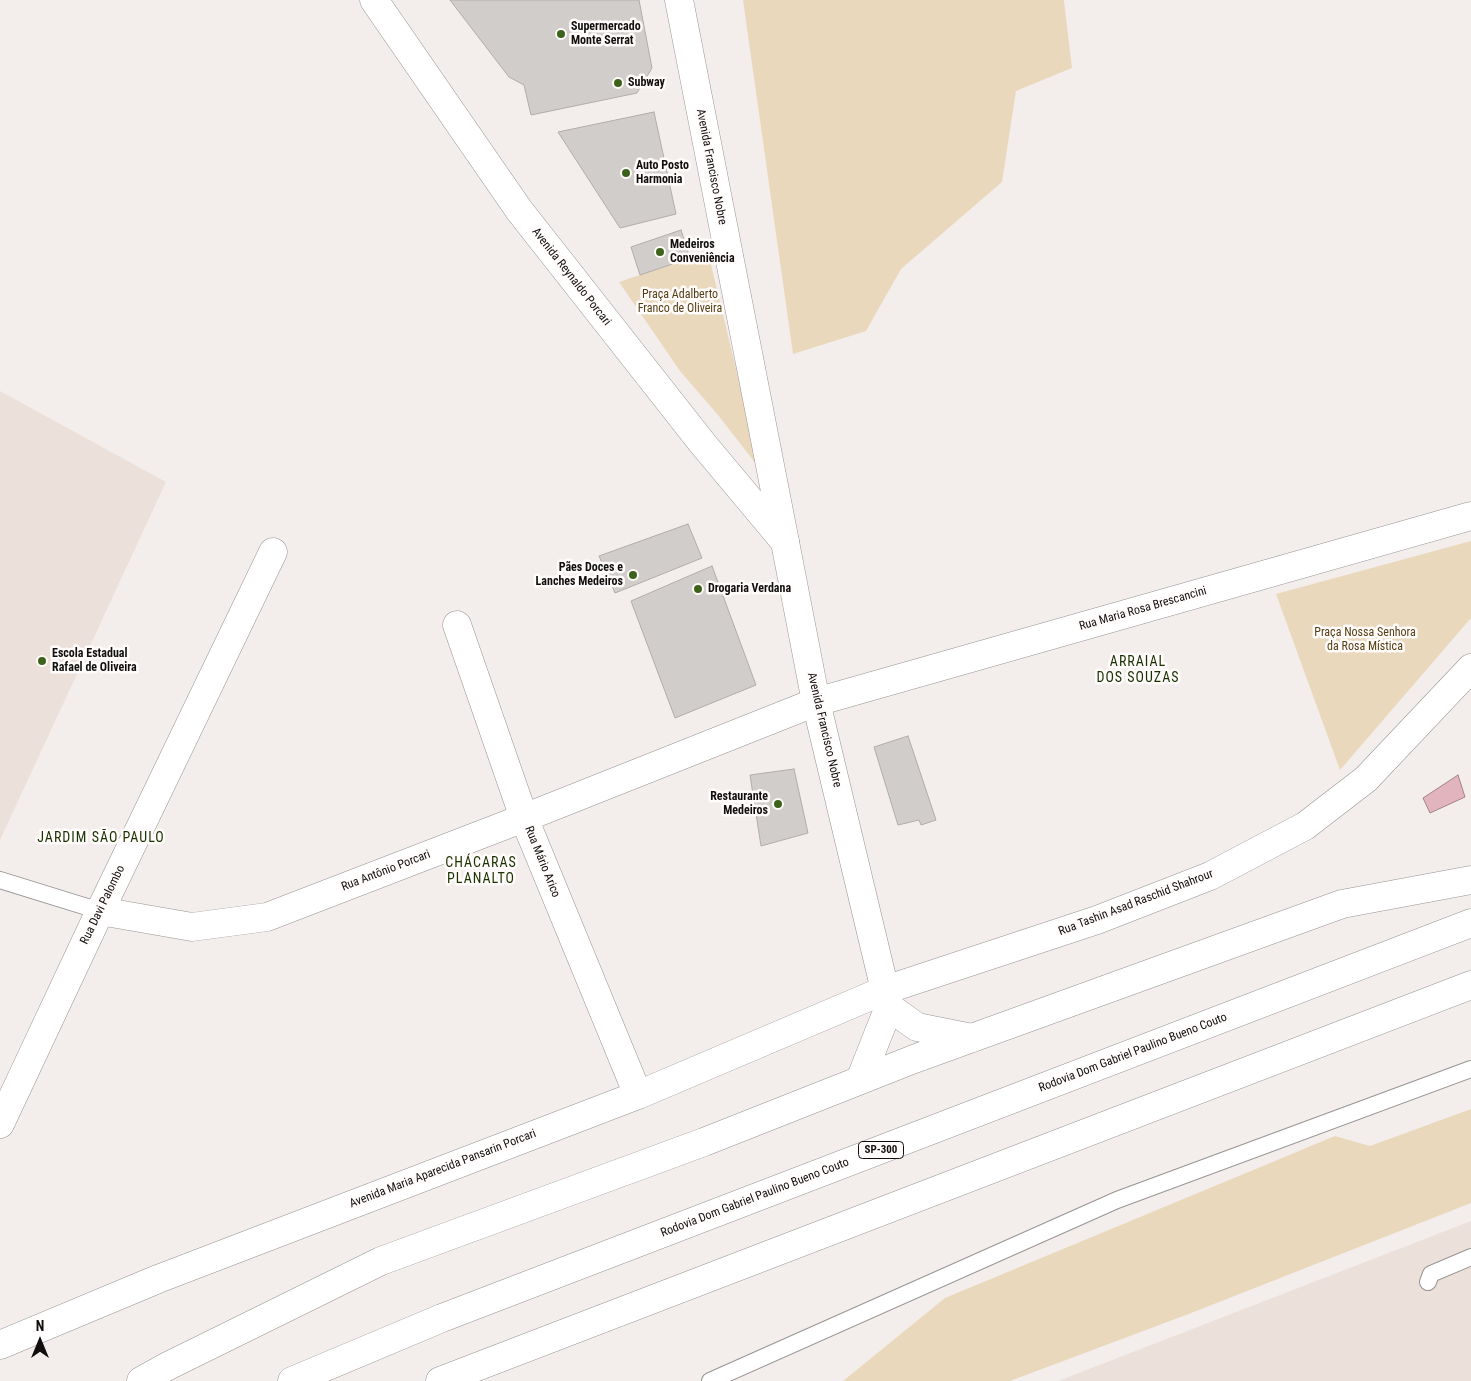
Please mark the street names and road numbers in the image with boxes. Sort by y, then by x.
street label: Avenida Francisco Nobre [693,108,729,226]
street label: Avenida Reynaldo Porcari [528,225,614,329]
street label: Rua Maria Rosa Brescancini [1078,584,1208,634]
street label: Avenida Francisco Nobre [804,671,844,789]
street label: Rua Mário Arico [521,824,563,900]
street label: Rua Antônio Porcari [340,847,432,895]
street label: Rua Davi Palombo [78,863,128,947]
street label: Rua Tashin Asad Raschid Shahrour [1057,867,1215,939]
street label: Rodovia Dom Gabriel Paulino Bueno Couto [1037,1010,1229,1096]
street label: Avenida Maria Aparecida Pansarin Porcari [348,1127,538,1211]
road number: SP-300 [858,1142,904,1158]
street label: Rodovia Dom Gabriel Paulino Bueno Couto [659,1155,851,1241]

